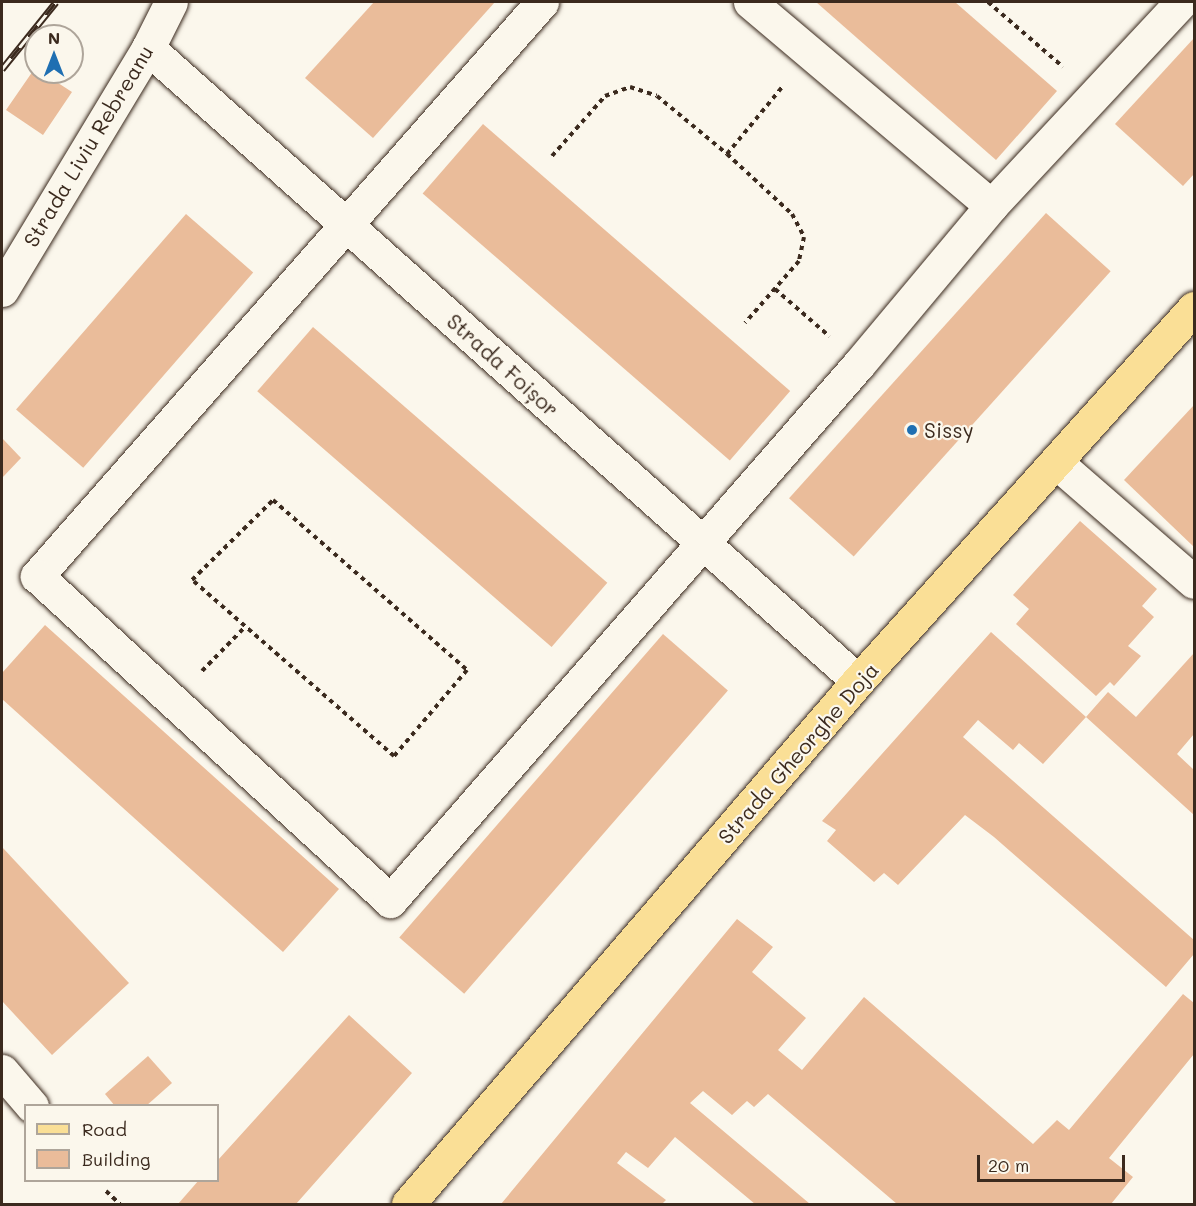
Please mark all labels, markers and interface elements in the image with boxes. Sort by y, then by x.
north arrow [24,24,84,84]
text: N [48,27,60,48]
street label: Strada Liviu Rebreanu [18,41,158,251]
street label: Strada Foișor [442,308,564,422]
place label: Sissy [924,417,974,443]
marker: Sissy [905,423,919,437]
street label: Strada Gheorghe Doja [712,657,884,849]
legend [24,1104,219,1182]
text: Road [82,1117,127,1141]
scale bar [980,1143,1128,1181]
text: Building [82,1147,150,1171]
text: 20 m [988,1153,1029,1177]

